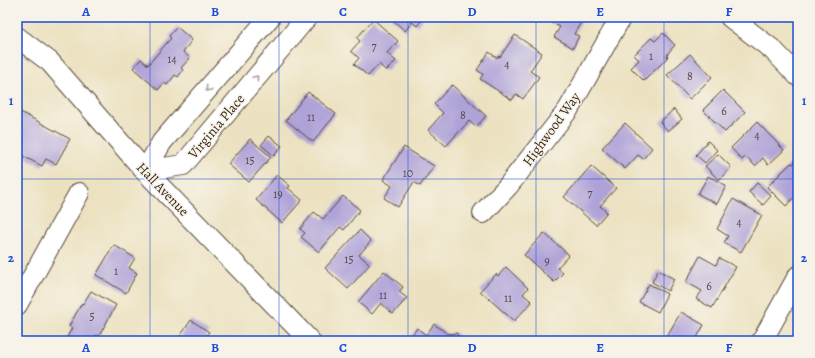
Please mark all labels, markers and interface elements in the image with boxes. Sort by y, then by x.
text: A [81,3,91,20]
text: B [211,3,219,20]
text: C [339,3,347,20]
text: D [467,3,477,20]
text: E [596,3,604,20]
text: F [726,3,733,20]
house number: 7 [371,38,377,54]
house number: 1 [649,48,653,64]
house number: 14 [167,51,177,67]
house number: 4 [504,56,510,72]
house number: 8 [687,68,693,84]
one-way arrow [251,76,258,83]
one-way arrow [205,84,212,92]
street label: Highwood Way [518,88,585,170]
street label: Virginia Place [183,90,249,163]
text: 1 [9,92,14,109]
text: 1 [802,92,807,109]
house number: 6 [721,103,727,119]
house number: 8 [460,107,466,123]
house number: 11 [307,109,315,125]
house number: 4 [754,127,760,143]
house number: 15 [245,152,255,168]
street label: Hall Avenue [132,158,193,220]
house number: 10 [403,165,413,181]
house number: 7 [587,185,593,201]
house number: 19 [273,186,283,202]
house number: 4 [736,214,742,230]
text: 2 [8,249,15,266]
text: 2 [801,249,808,266]
house number: 15 [344,251,354,267]
house number: 9 [544,253,550,269]
house number: 1 [114,263,118,279]
house number: 6 [706,278,712,294]
house number: 11 [379,287,387,303]
house number: 11 [504,290,512,306]
house number: 5 [89,308,95,324]
text: A [81,339,91,356]
text: B [211,339,219,356]
text: C [339,339,347,356]
text: D [467,339,477,356]
text: E [596,339,604,356]
text: F [726,339,733,356]

